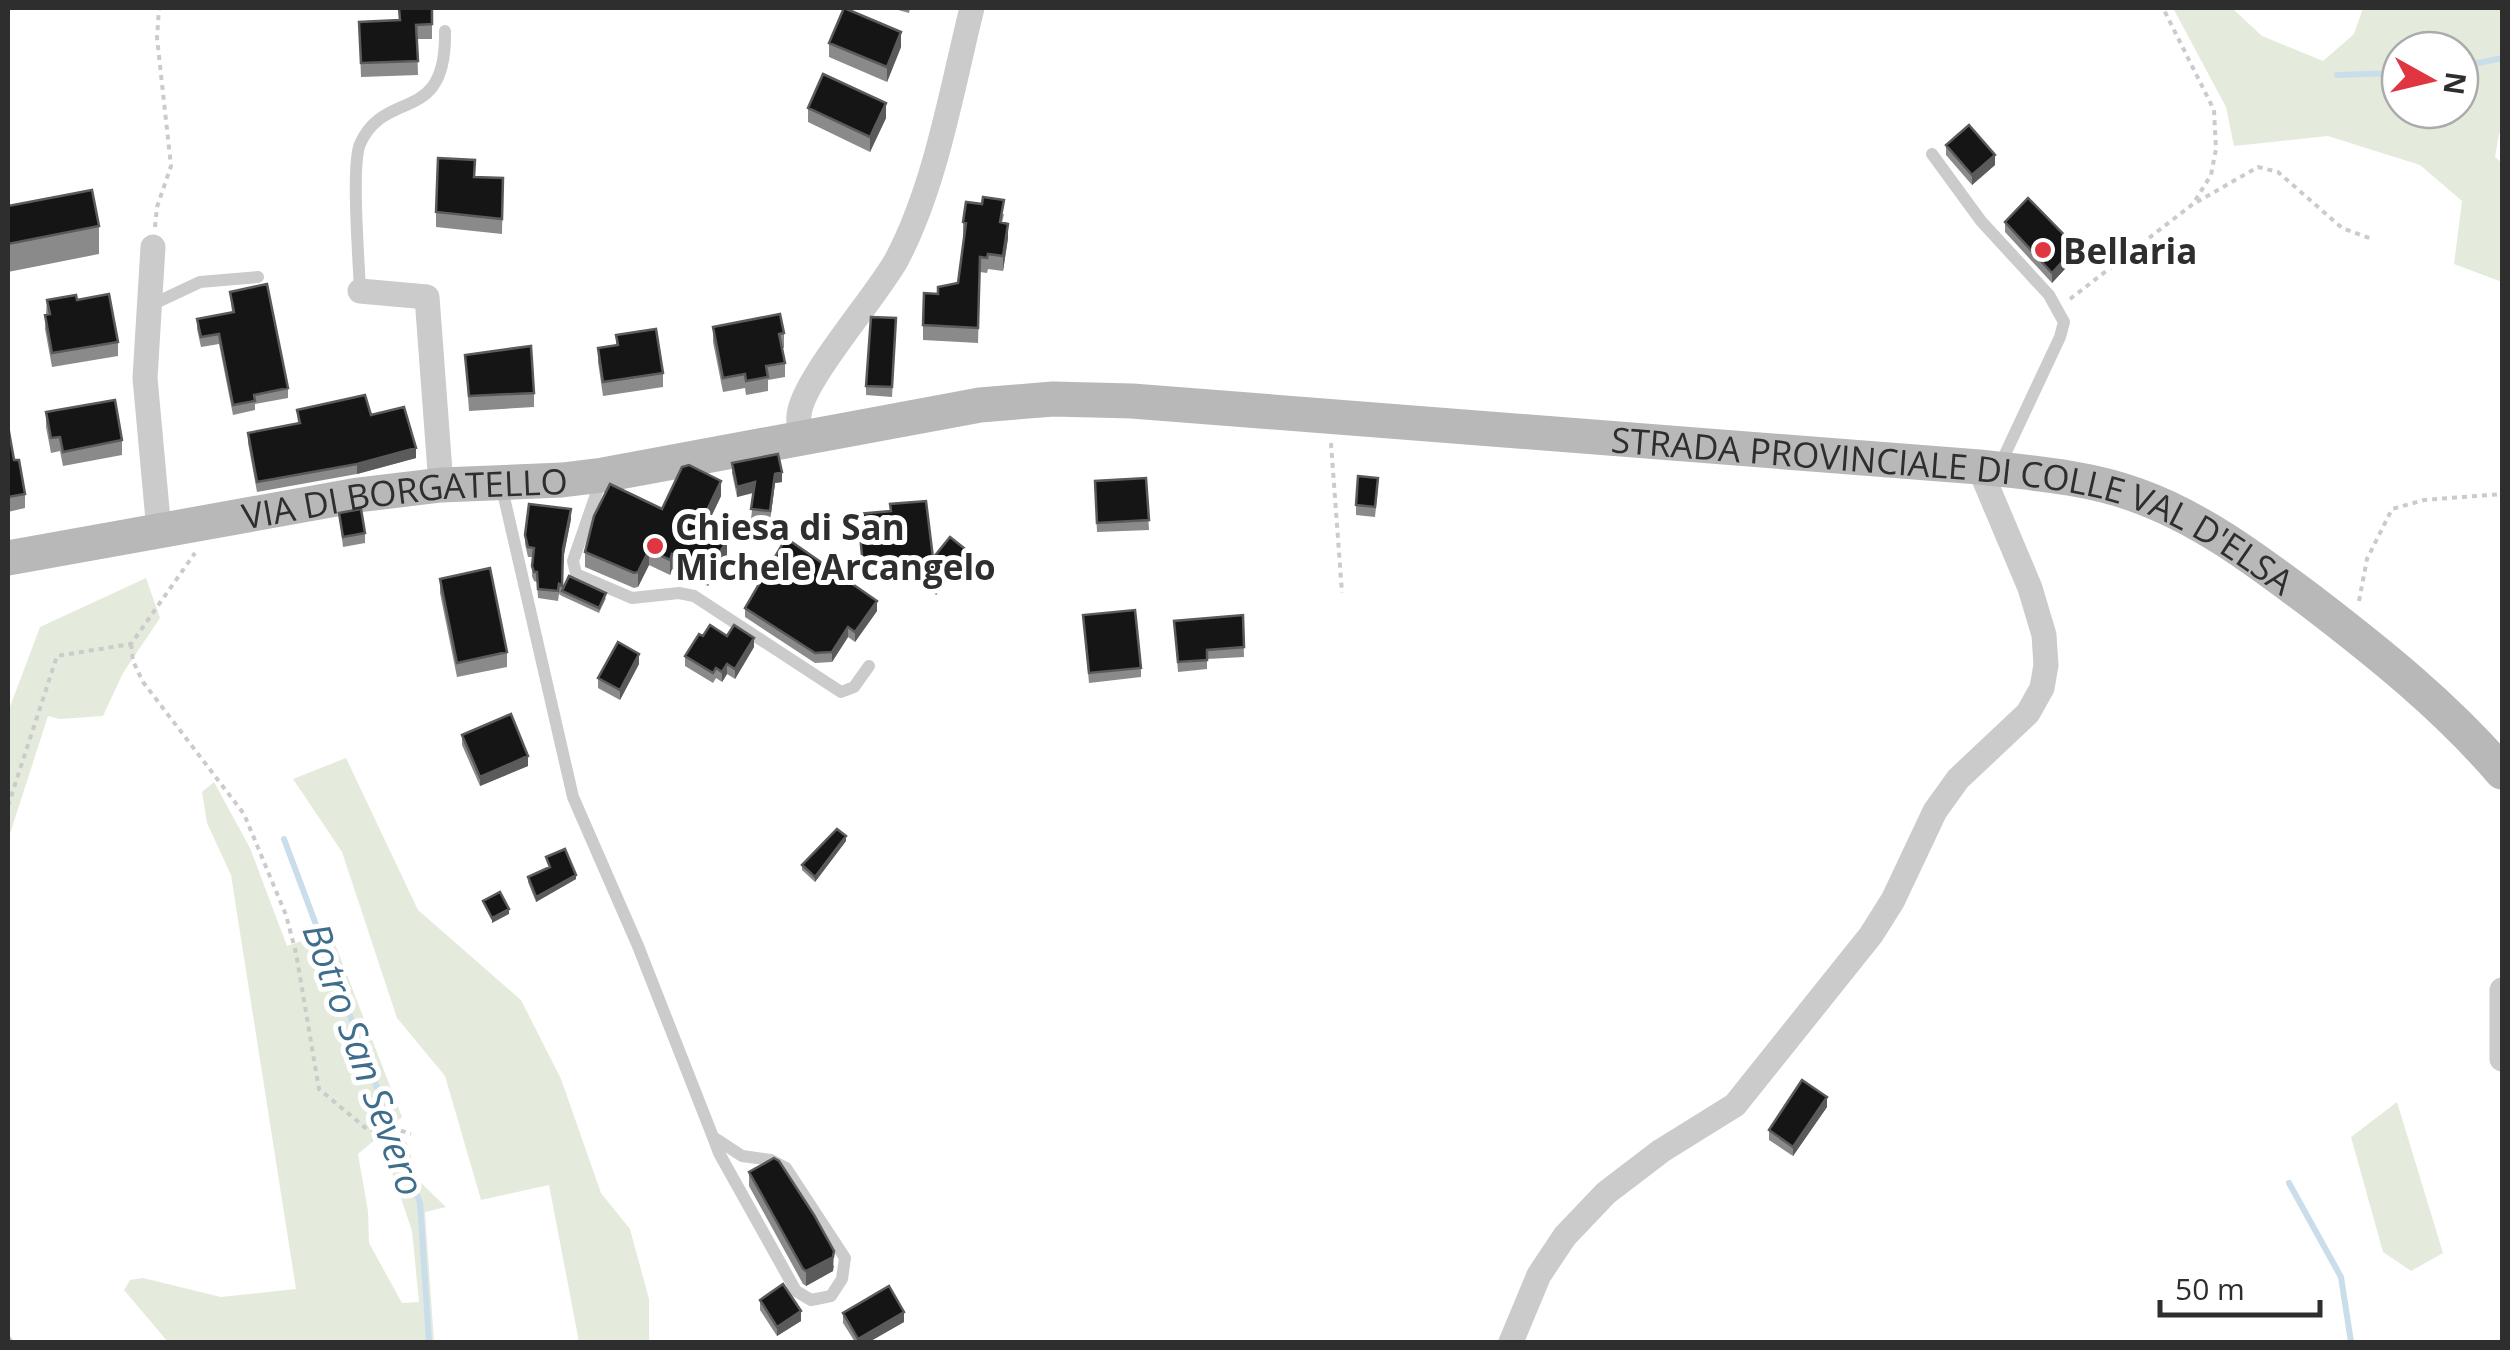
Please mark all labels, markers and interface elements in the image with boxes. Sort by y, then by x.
north arrow [2380,30,2480,130]
text: N [2435,70,2476,98]
place label: Bellaria [2063,227,2197,274]
marker: Bellaria [2032,239,2054,261]
street label: STRADA PROVINCIALE DI COLLE VAL D'ELSA [1609,415,2305,605]
street label: VIA DI BORGATELLO [238,456,569,539]
place label: Chiesa di San Michele Arcangelo [675,503,996,590]
marker: Chiesa di San Michele Arcangelo [644,535,666,557]
water label: Botro San Severo [292,916,438,1202]
scale bar [2160,1255,2320,1317]
text: 50 m [2175,1268,2245,1309]

